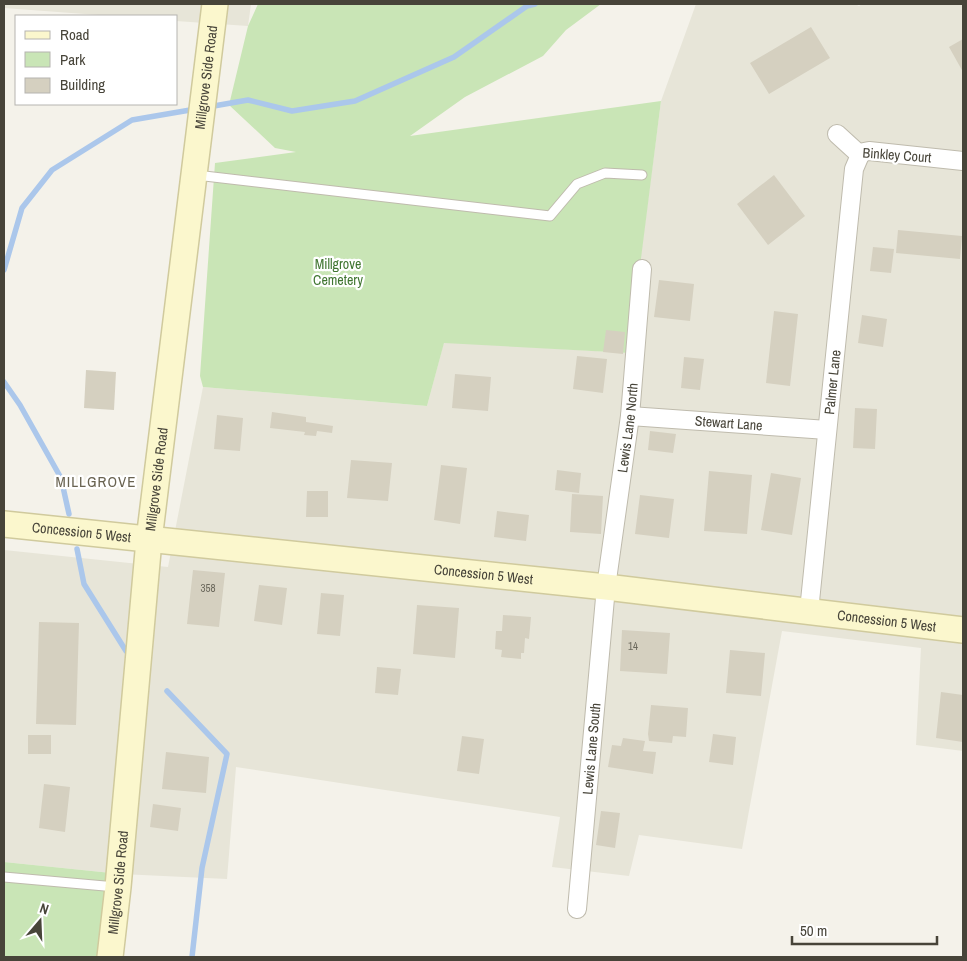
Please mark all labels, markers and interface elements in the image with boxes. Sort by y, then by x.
legend [15,15,178,105]
text: Road [60,24,89,45]
street label: Millgrove Side Road [191,25,221,130]
text: Park [60,49,86,70]
text: Building [60,74,105,95]
street label: Binkley Court [862,144,932,166]
park label: Millgrove Cemetery [313,255,363,289]
street label: Palmer Lane [820,349,845,416]
street label: Lewis Lane North [613,382,642,474]
street label: Stewart Lane [694,412,763,434]
street label: Millgrove Side Road [141,427,172,532]
district label: MILLGROVE [56,471,136,492]
street label: Concession 5 West [31,518,132,546]
street label: Concession 5 West [433,560,534,588]
house number: 358 [200,581,216,595]
street label: Concession 5 West [836,606,937,636]
house number: 14 [628,639,638,653]
street label: Lewis Lane South [578,702,605,795]
street label: Millgrove Side Road [104,830,132,935]
north arrow [15,896,65,946]
text: N [37,899,51,919]
scale bar [792,914,937,946]
text: 50 m [800,920,827,941]

